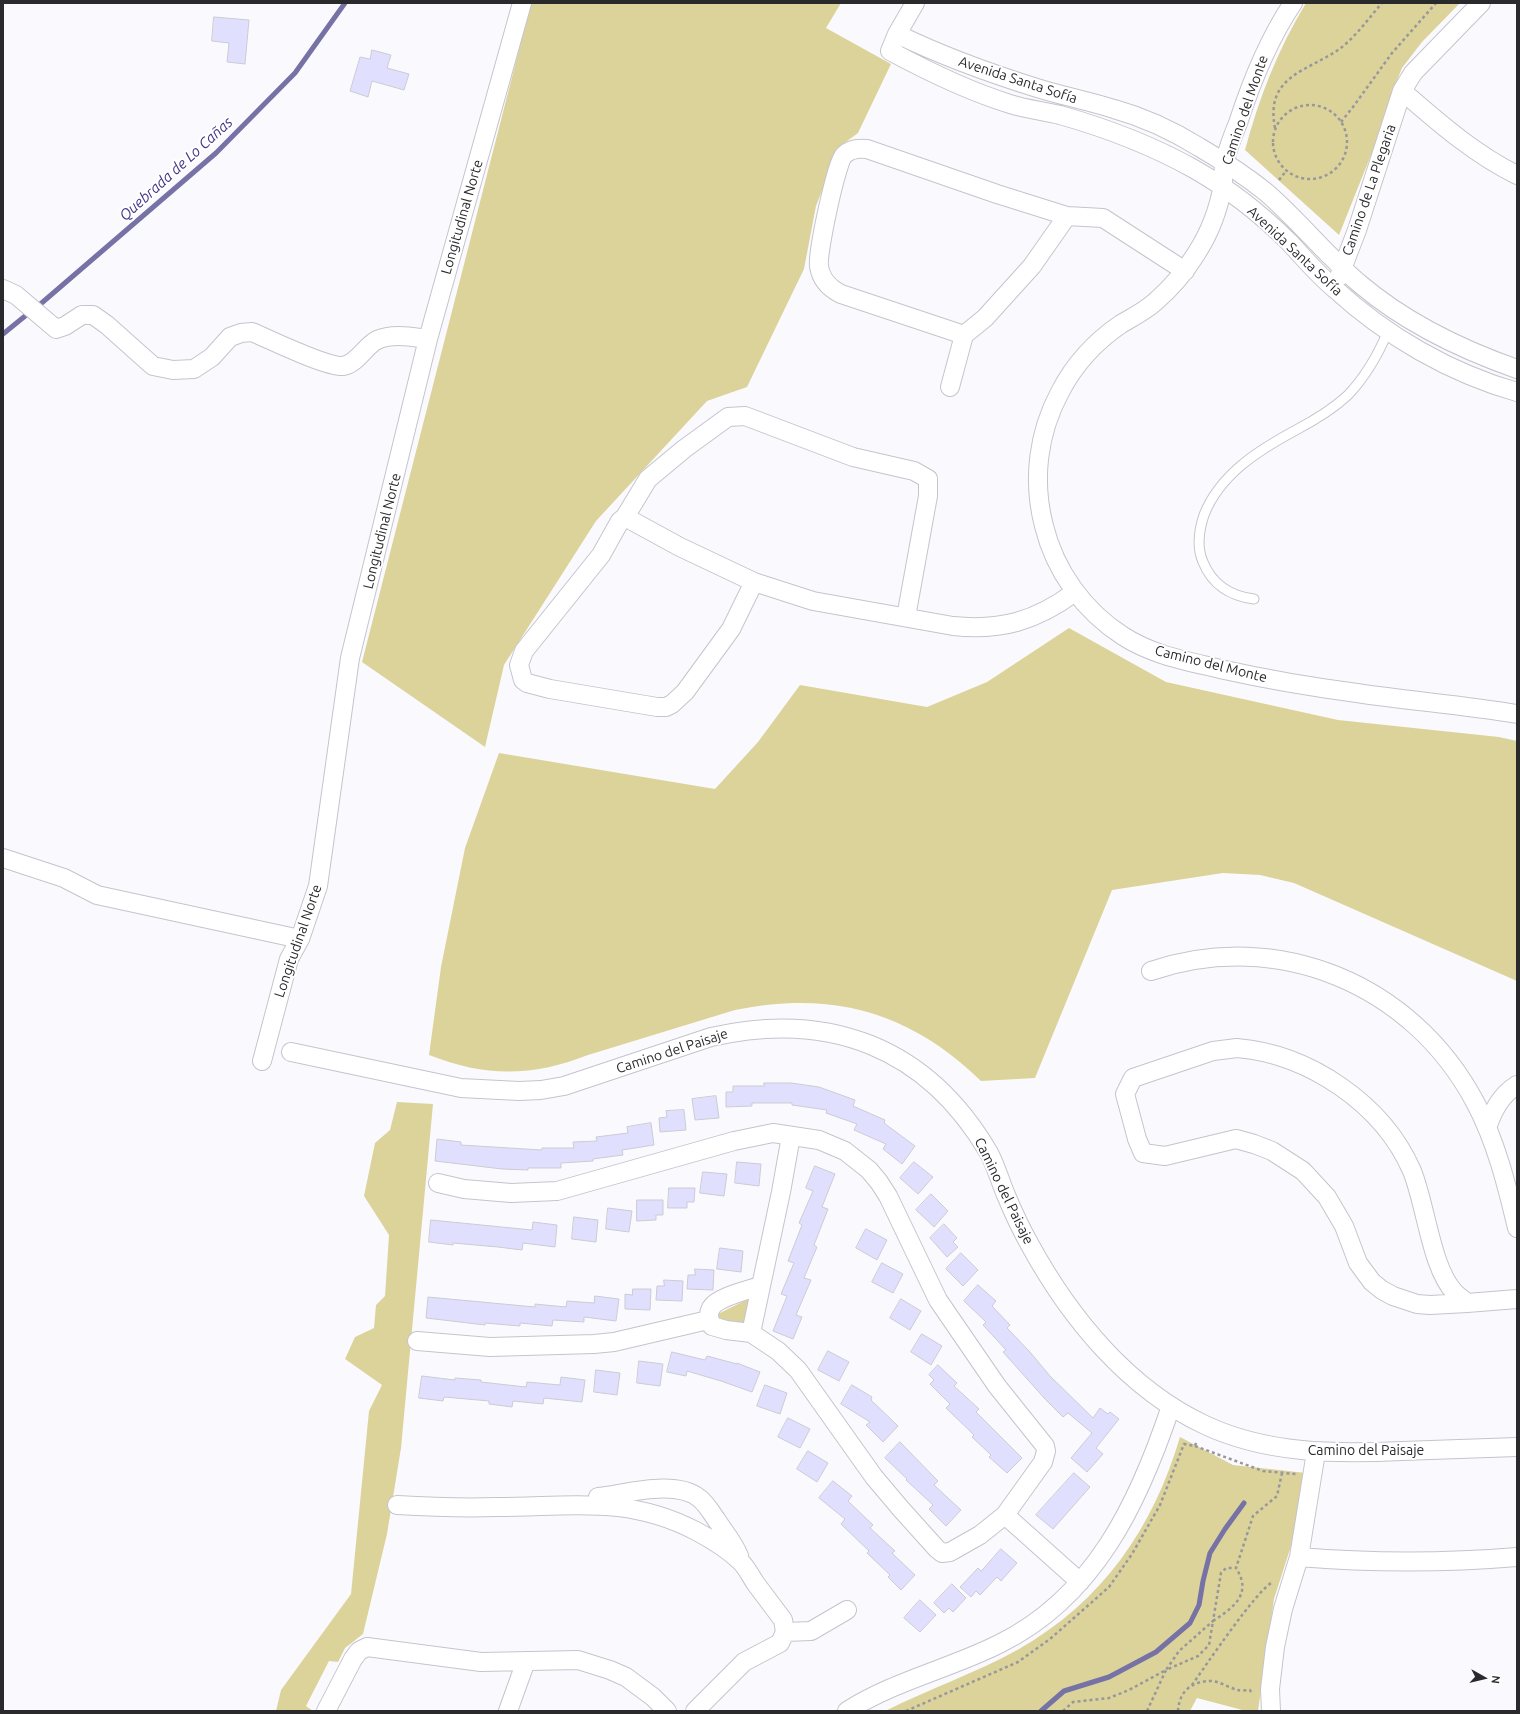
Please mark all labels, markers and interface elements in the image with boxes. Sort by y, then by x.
street label: Avenida Santa Sofía [957,53,1079,107]
street label: Camino del Monte [1218,53,1272,167]
water label: Quebrada de Lo Cañas [116,113,236,225]
street label: Camino de La Plegaria [1339,122,1399,258]
street label: Longitudinal Norte [438,158,486,276]
street label: Avenida Santa Sofía [1244,203,1346,299]
street label: Longitudinal Norte [360,471,404,591]
street label: Camino del Monte [1153,642,1269,686]
street label: Longitudinal Norte [271,882,325,1000]
street label: Camino del Paisaje [614,1025,730,1077]
street label: Camino del Paisaje [971,1135,1037,1247]
street label: Camino del Paisaje [1308,1442,1424,1458]
north arrow [1464,1658,1504,1698]
text: N [1489,1675,1502,1685]

